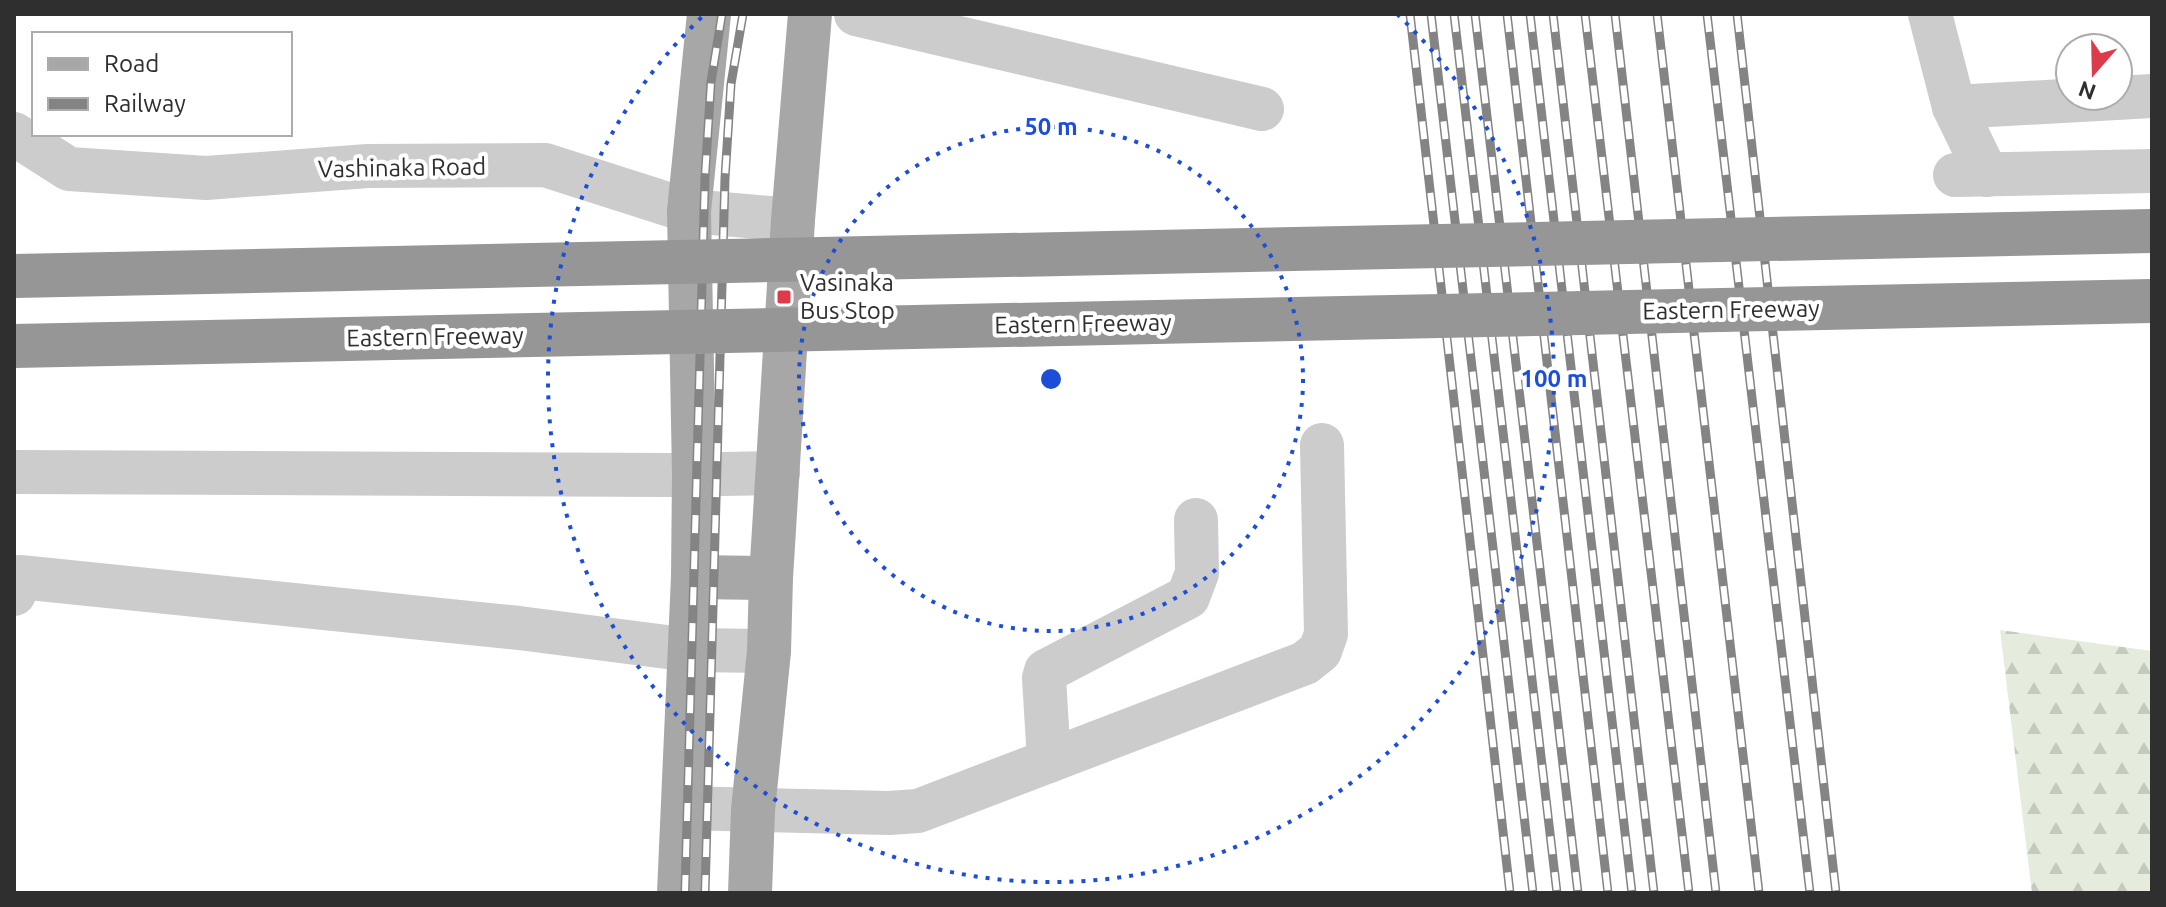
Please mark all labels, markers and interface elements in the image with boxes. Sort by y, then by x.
legend [32,32,292,136]
north arrow [2054,32,2134,112]
text: Road [104,50,159,77]
text: N [2075,77,2099,106]
text: Railway [104,90,186,117]
text: 50 m [1024,113,1078,140]
street label: Vashinaka Road [318,153,486,182]
place label: Vasinaka Bus Stop [800,269,895,324]
marker: Vasinaka Bus Stop [775,288,793,306]
street label: Eastern Freeway [1642,294,1820,325]
street label: Eastern Freeway [994,308,1172,339]
street label: Eastern Freeway [346,321,524,352]
centre of rings [1037,365,1065,393]
text: 100 m [1521,365,1587,392]

